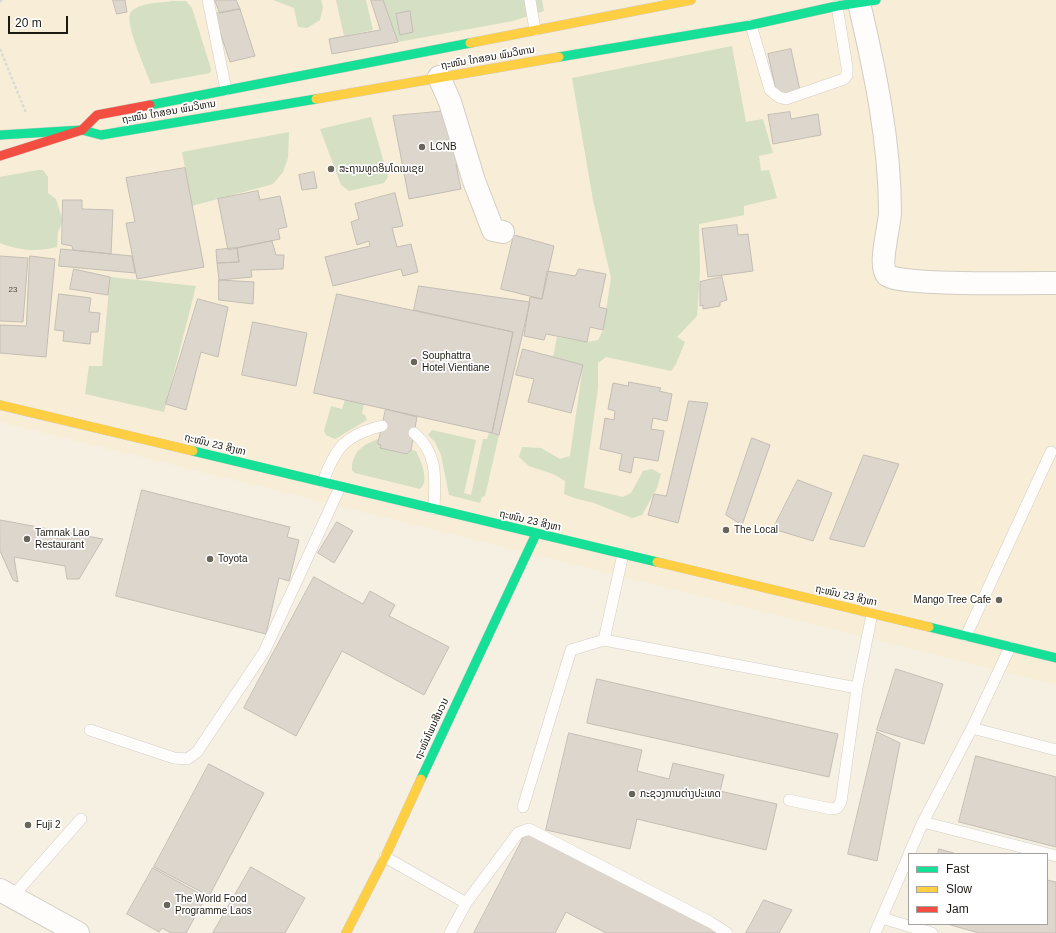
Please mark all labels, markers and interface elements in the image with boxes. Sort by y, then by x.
scale bar [10,8,70,34]
text: 20 m [15,16,42,30]
street label: ຖະໜົນ ໄກສອນ ພົມວິຫານ [440,44,536,72]
street label: ຖະໜົນ ໄກສອນ ພົມວິຫານ [121,98,217,126]
place label: LCNB [430,141,457,153]
marker: LCNB [417,142,427,152]
place label: ສະຖານທູດອິນໂດເນເຊຍ [339,163,424,175]
marker: ສະຖານທູດອິນໂດເນເຊຍ [326,164,336,174]
house number: 23 [9,285,17,295]
place label: Souphattra Hotel Vientiane [422,350,490,374]
marker: Souphattra Hotel Vientiane [409,357,419,367]
street label: ຖະໜົນ 23 ສິງຫາ [183,432,247,458]
street label: ຖະໜົນ 23 ສິງຫາ [498,508,562,534]
place label: The Local [734,524,778,536]
marker: The Local [721,525,731,535]
place label: Tamnak Lao Restaurant [35,527,89,550]
marker: Tamnak Lao Restaurant [22,534,32,544]
place label: Toyota [218,553,247,565]
marker: Toyota [205,554,215,564]
street label: ຖະໜົນ 23 ສິງຫາ [814,583,878,609]
place label: Mango Tree Cafe [914,594,991,606]
marker: Mango Tree Cafe [994,595,1004,605]
street label: ຖະໜົນໂພນສີນວນ [413,696,451,762]
place label: ກະຊວງການຕ່າງປະເທດ [640,788,721,800]
marker: ກະຊວງການຕ່າງປະເທດ [627,789,637,799]
place label: Fuji 2 [36,819,60,831]
marker: Fuji 2 [23,820,33,830]
legend [908,853,1048,925]
text: Fast [946,862,969,876]
text: Slow [946,882,972,896]
place label: The World Food Programme Laos [175,893,252,916]
marker: The World Food Programme Laos [162,900,172,910]
text: Jam [946,902,969,916]

